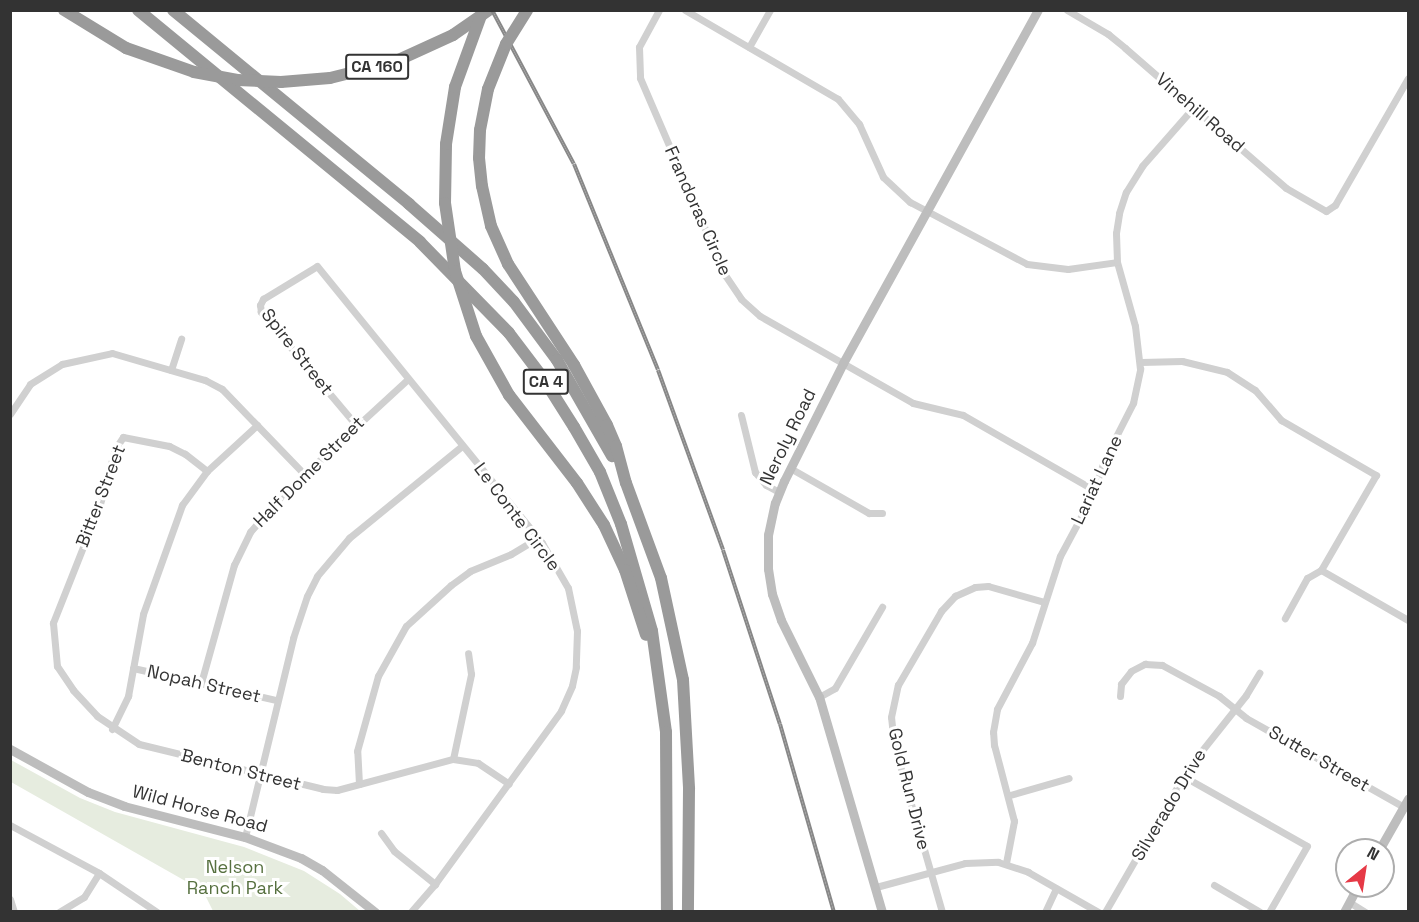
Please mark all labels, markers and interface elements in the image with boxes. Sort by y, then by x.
road number: CA 160 [344,54,410,80]
street label: Vinehill Road [1151,69,1249,157]
street label: Frandoras Circle [660,143,736,279]
street label: Spire Street [257,304,337,400]
road number: CA 4 [522,369,570,395]
street label: Neroly Road [755,385,821,489]
street label: Half Dome Street [249,412,369,532]
street label: Lariat Lane [1067,432,1127,528]
street label: Bitter Street [72,442,130,550]
street label: Le Conte Circle [469,459,565,575]
street label: Nopah Street [145,660,263,708]
street label: Sutter Street [1265,721,1373,797]
street label: Gold Run Drive [883,726,935,852]
street label: Benton Street [179,745,303,795]
street label: Silverado Drive [1127,745,1211,865]
street label: Wild Horse Road [130,781,270,837]
north arrow [1335,838,1395,898]
text: N [1363,842,1383,865]
park label: Nelson Ranch Park [187,857,283,900]

